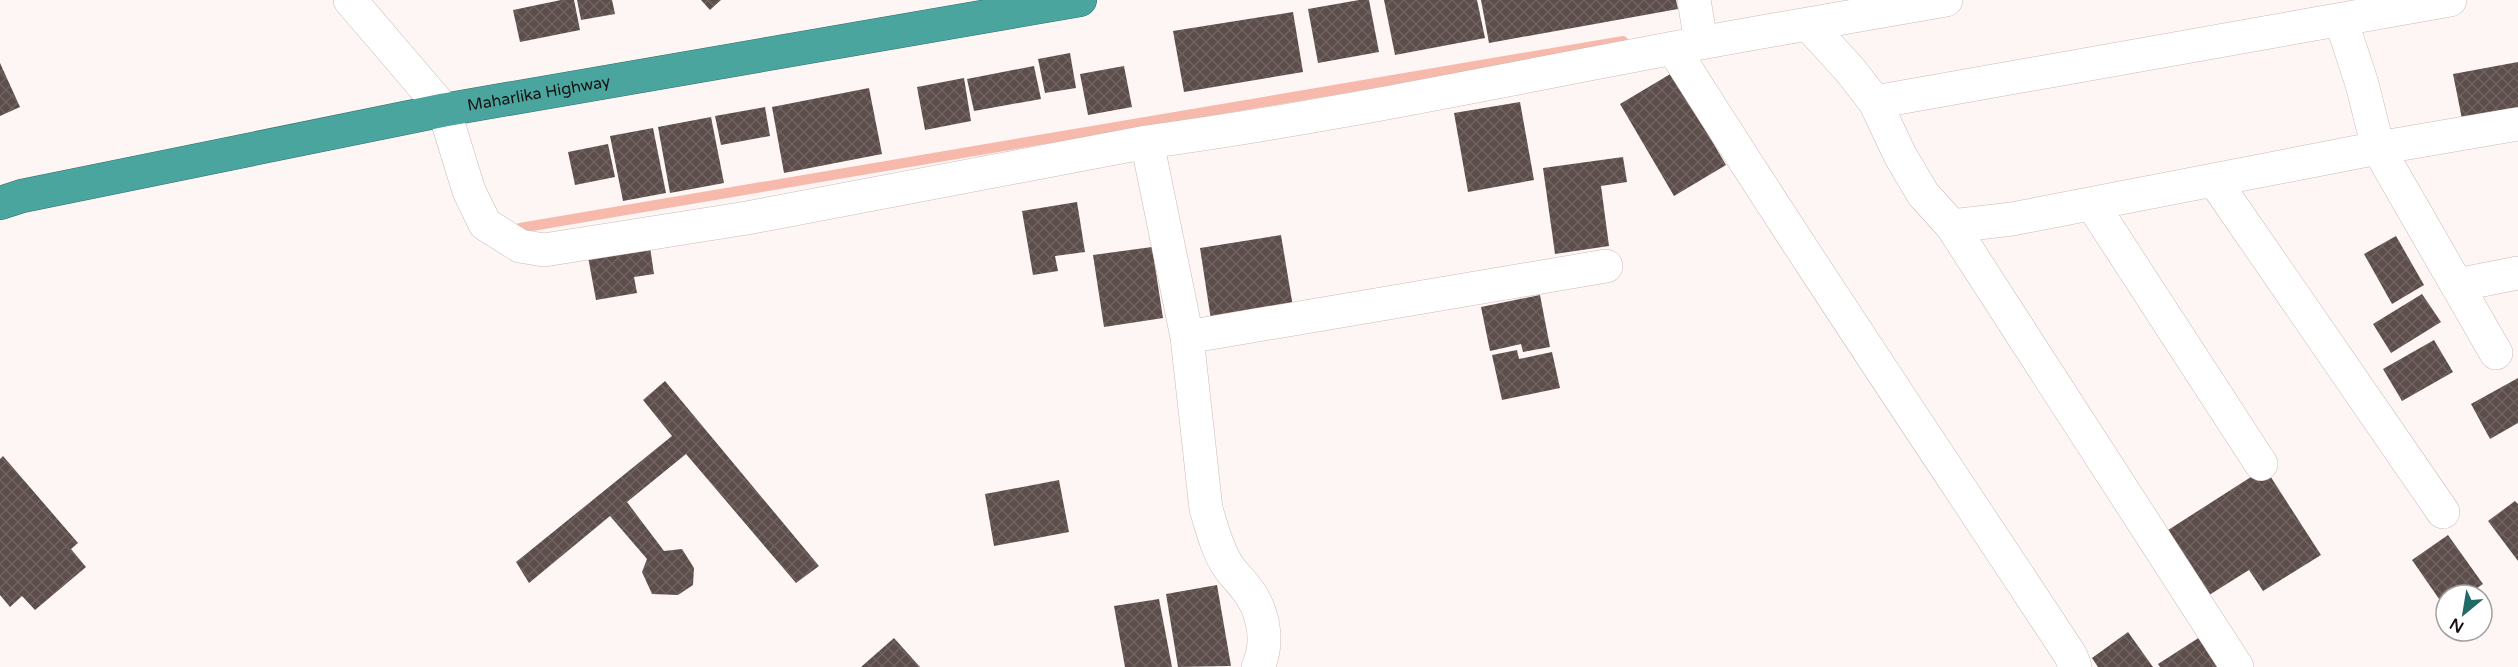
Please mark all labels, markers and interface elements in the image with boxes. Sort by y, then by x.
street label: Maharlika Highway [466,71,612,116]
north arrow [2434,583,2494,643]
text: N [2446,613,2468,637]

